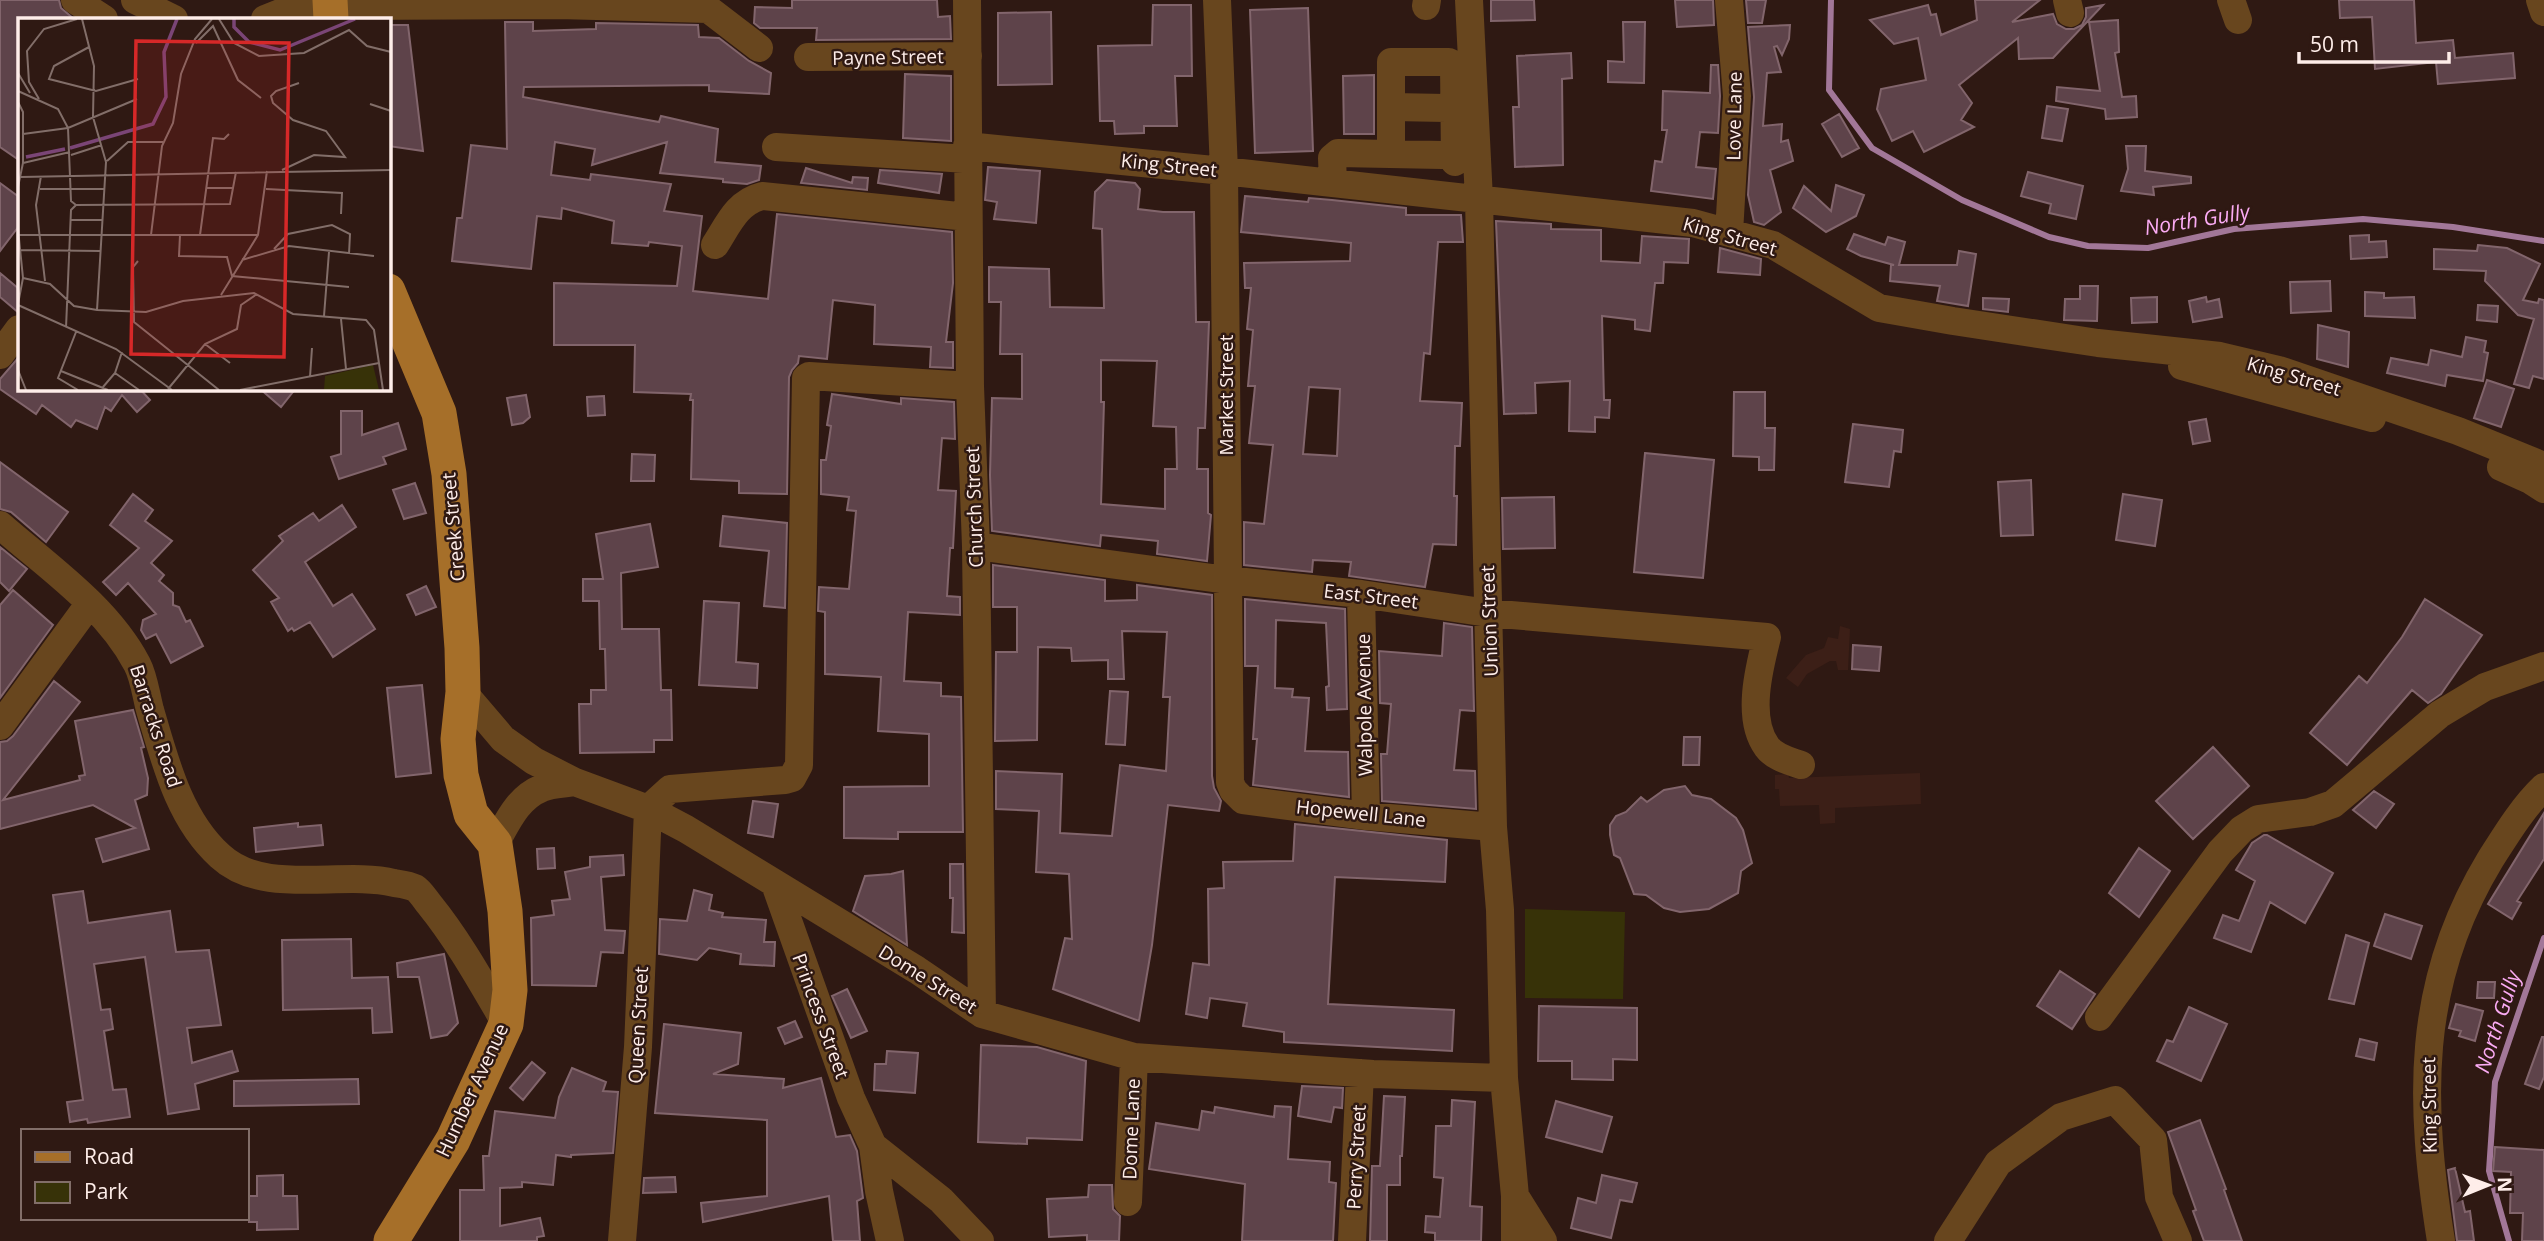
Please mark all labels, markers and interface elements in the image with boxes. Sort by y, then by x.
inset map [18,18,390,390]
scale bar [2299,21,2450,65]
text: 50 m [2310,30,2359,58]
street label: Payne Street [832,43,944,71]
street label: Love Lane [1720,71,1748,161]
street label: King Street [1120,147,1219,183]
water label: North Gully [2142,197,2253,241]
street label: King Street [1680,210,1780,262]
street label: Market Street [1213,334,1239,455]
street label: King Street [2244,350,2344,402]
street label: Church Street [959,445,989,568]
street label: Creek Street [435,471,471,582]
street label: Union Street [1474,565,1504,677]
street label: East Street [1322,577,1420,615]
street label: Walpole Avenue [1350,634,1378,776]
street label: Barracks Road [124,661,188,791]
street label: Hopewell Lane [1295,793,1427,833]
street label: Dome Street [874,938,982,1020]
street label: Princess Street [786,950,856,1082]
street label: Queen Street [622,965,654,1084]
water label: North Gully [2467,966,2527,1076]
street label: Humber Avenue [430,1019,514,1161]
street label: King Street [2415,1056,2443,1153]
street label: Dome Lane [1116,1078,1146,1180]
street label: Perry Street [1340,1104,1372,1210]
legend [21,1129,248,1220]
text: Road [84,1142,134,1170]
north arrow [2453,1150,2523,1220]
text: Park [84,1177,128,1205]
text: N [2492,1177,2518,1193]

